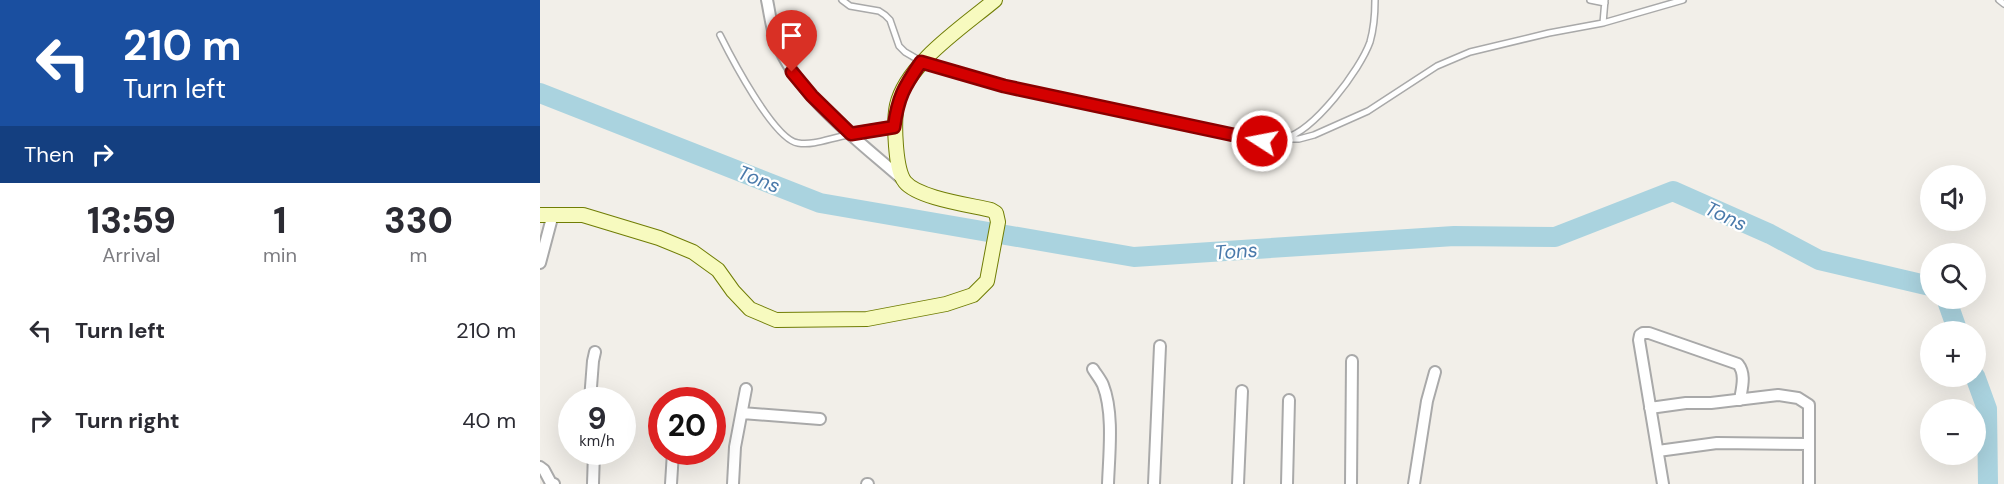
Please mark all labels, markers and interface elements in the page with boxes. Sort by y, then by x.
pin [766,10,817,72]
text: 210 m [123,18,241,73]
icon: arrive [775,19,808,52]
icon: left [24,24,102,102]
text: Turn left [123,71,226,106]
position arrow [1230,109,1294,173]
icon: right [86,138,119,171]
text: Then [24,140,74,169]
water label: Tons [734,159,784,199]
map controls [1920,165,1986,465]
button: sound [1920,165,1986,231]
water label: Tons [1701,195,1751,237]
text: 13:59 [87,197,176,244]
text: 1 [273,197,287,244]
text: 330 [384,197,453,244]
water label: Tons [1214,237,1258,265]
text: Arrival [102,242,161,268]
text: min [263,242,297,268]
text: m [410,242,427,268]
button: search [1920,243,1986,309]
icon: left [24,314,57,347]
text: Turn left [75,316,165,345]
text: 210 m [456,316,516,345]
button: + [1920,321,1986,387]
speed limit sign: 20 [648,387,726,465]
text: 9 [587,399,607,438]
button: − [1920,399,1986,465]
icon: right [24,404,57,437]
text: Turn right [75,406,180,435]
text: 40 m [462,406,516,435]
text: km/h [579,431,615,451]

